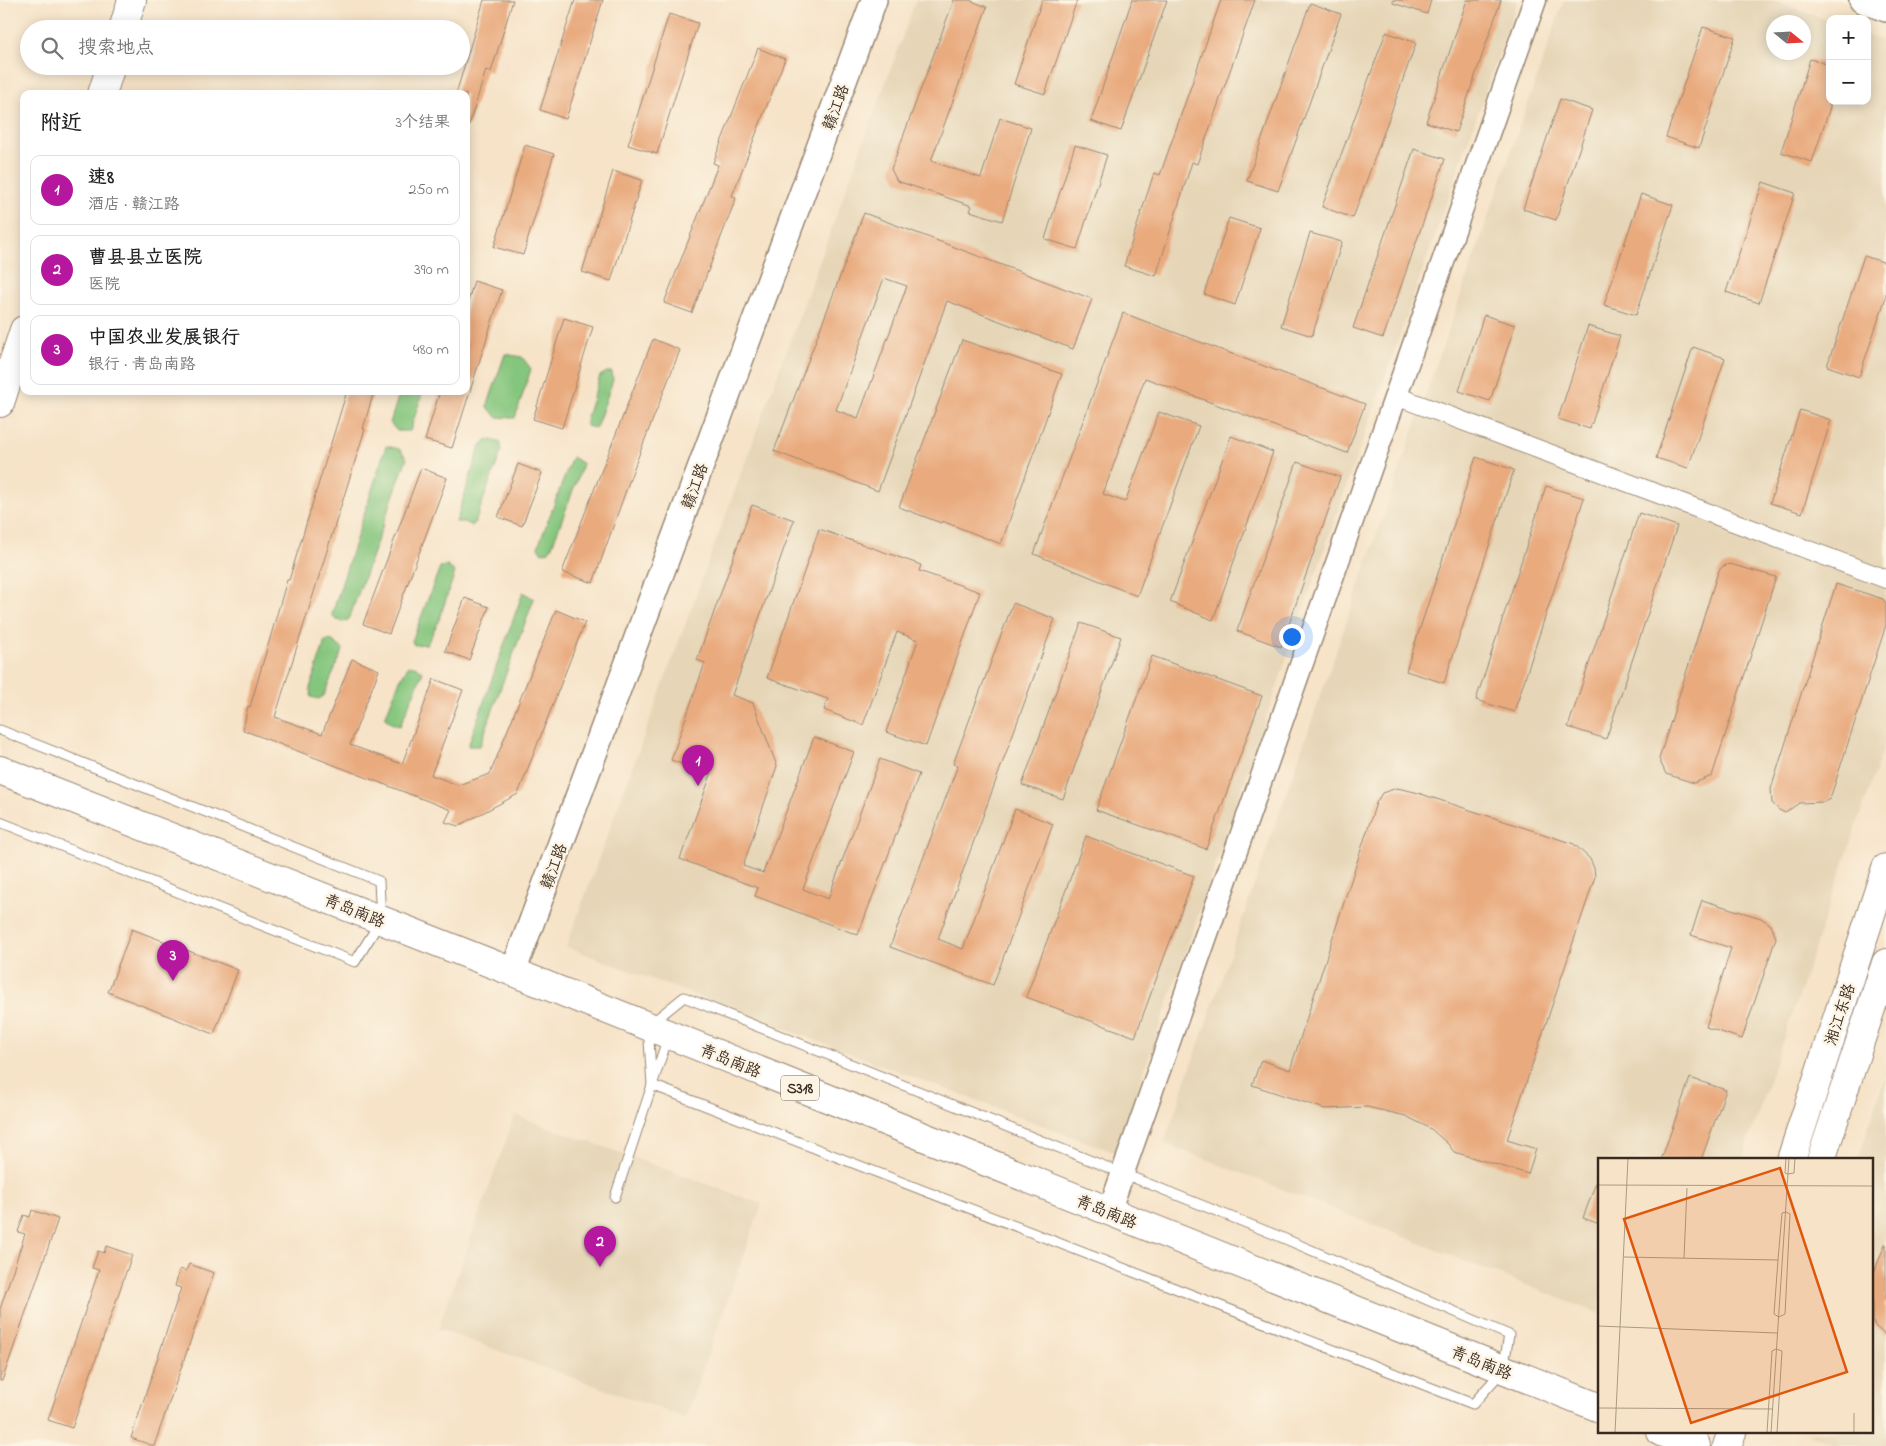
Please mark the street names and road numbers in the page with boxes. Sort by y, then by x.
street label: 赣江路 [817,81,856,134]
street label: 赣江路 [676,460,715,513]
street label: 赣江路 [535,840,574,893]
street label: 青岛南路 [320,889,388,935]
street label: 湘江东路 [1820,980,1862,1049]
street label: 青岛南路 [696,1039,764,1085]
road number: S318 [781,1076,819,1100]
street label: 青岛南路 [1072,1190,1140,1236]
street label: 青岛南路 [1447,1341,1515,1387]

